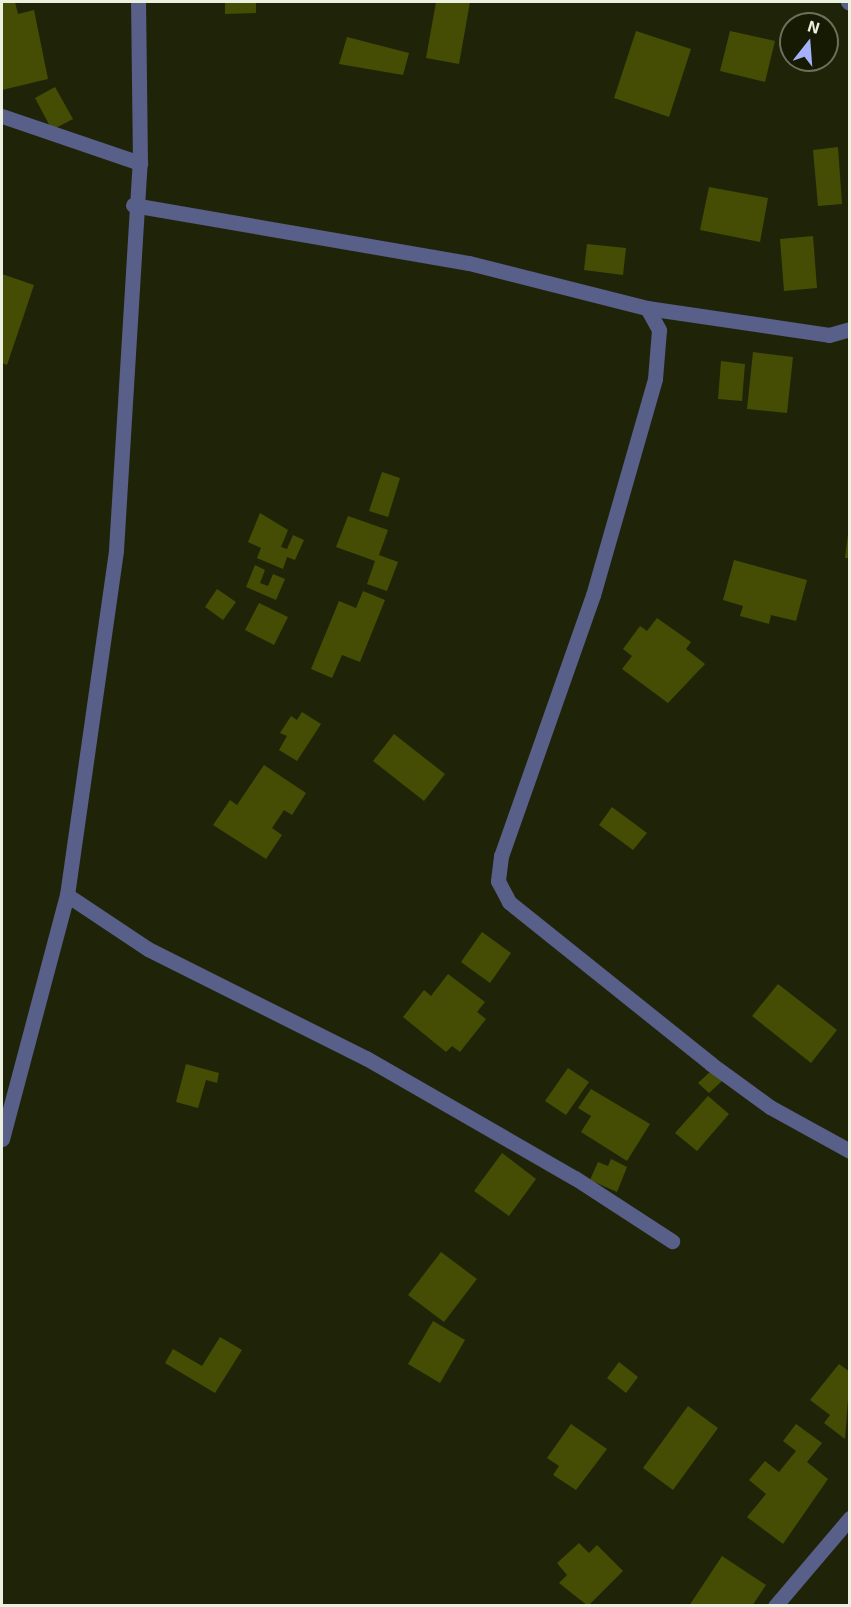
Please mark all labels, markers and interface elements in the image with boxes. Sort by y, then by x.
north arrow [779,12,839,72]
text: N [806,15,822,37]

